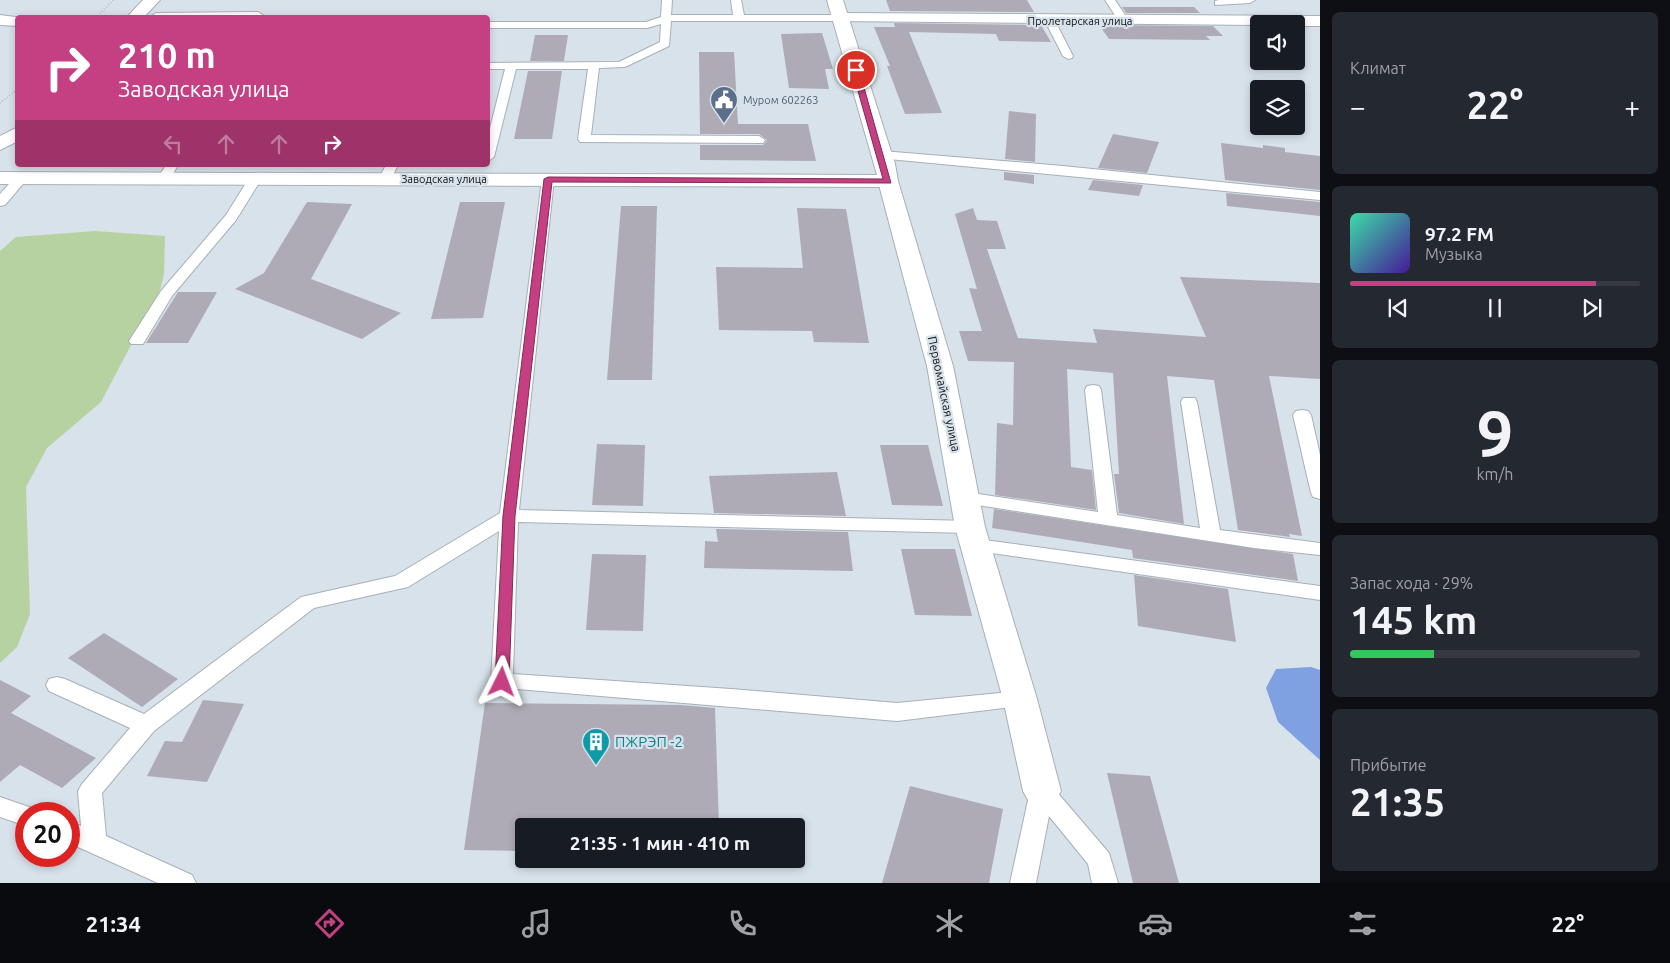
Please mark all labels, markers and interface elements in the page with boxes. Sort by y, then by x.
street label: Пролетарская улица [1028,15,1132,27]
map controls [1250,15,1305,135]
button: sound [1250,15,1305,70]
icon: right [35,35,100,100]
text: 210 m [118,35,216,75]
pin [835,49,877,91]
icon: arrive [842,56,870,84]
text: Климат [1350,59,1406,77]
text: Заводская улица [118,76,290,101]
button: layers [1250,80,1305,135]
text: 22° [1467,84,1523,126]
public building icon: Муром 602263 [709,85,739,124]
text: − [1350,91,1366,122]
text: + [1624,91,1640,122]
place label: Муром 602263 [743,94,818,106]
icon: left [159,130,187,158]
icon: ahead [212,130,240,158]
icon: ahead [265,130,293,158]
icon: right [318,130,346,158]
street label: Заводская улица [401,173,487,185]
text: 97.2 FM [1425,223,1494,245]
text: Музыка [1425,245,1483,263]
icon: previous [1384,294,1412,322]
icon: pause [1481,294,1509,322]
icon: next [1578,294,1606,322]
street label: Первомайская улица [926,335,963,453]
text: 9 [1477,396,1513,469]
text: km/h [1477,465,1513,483]
text: Запас хода · 29% [1350,574,1473,592]
text: 145 km [1350,599,1477,641]
position arrow [475,655,527,707]
building icon: ПЖРЭП -2 [581,727,611,766]
place label: ПЖРЭП -2 [615,733,683,750]
text: Прибытие [1350,756,1427,774]
text: 21:35 [1350,781,1445,823]
speed limit sign: 20 [15,802,80,867]
text: 21:35 · 1 мин · 410 m [570,832,750,854]
icon: directions [312,906,347,941]
icon: music [519,906,554,941]
icon: phone [725,906,760,941]
icon: climate [932,906,967,941]
icon: car [1138,906,1173,941]
icon: filters [1345,906,1380,941]
text: 21:34 [86,911,141,936]
text: 22° [1552,911,1584,936]

